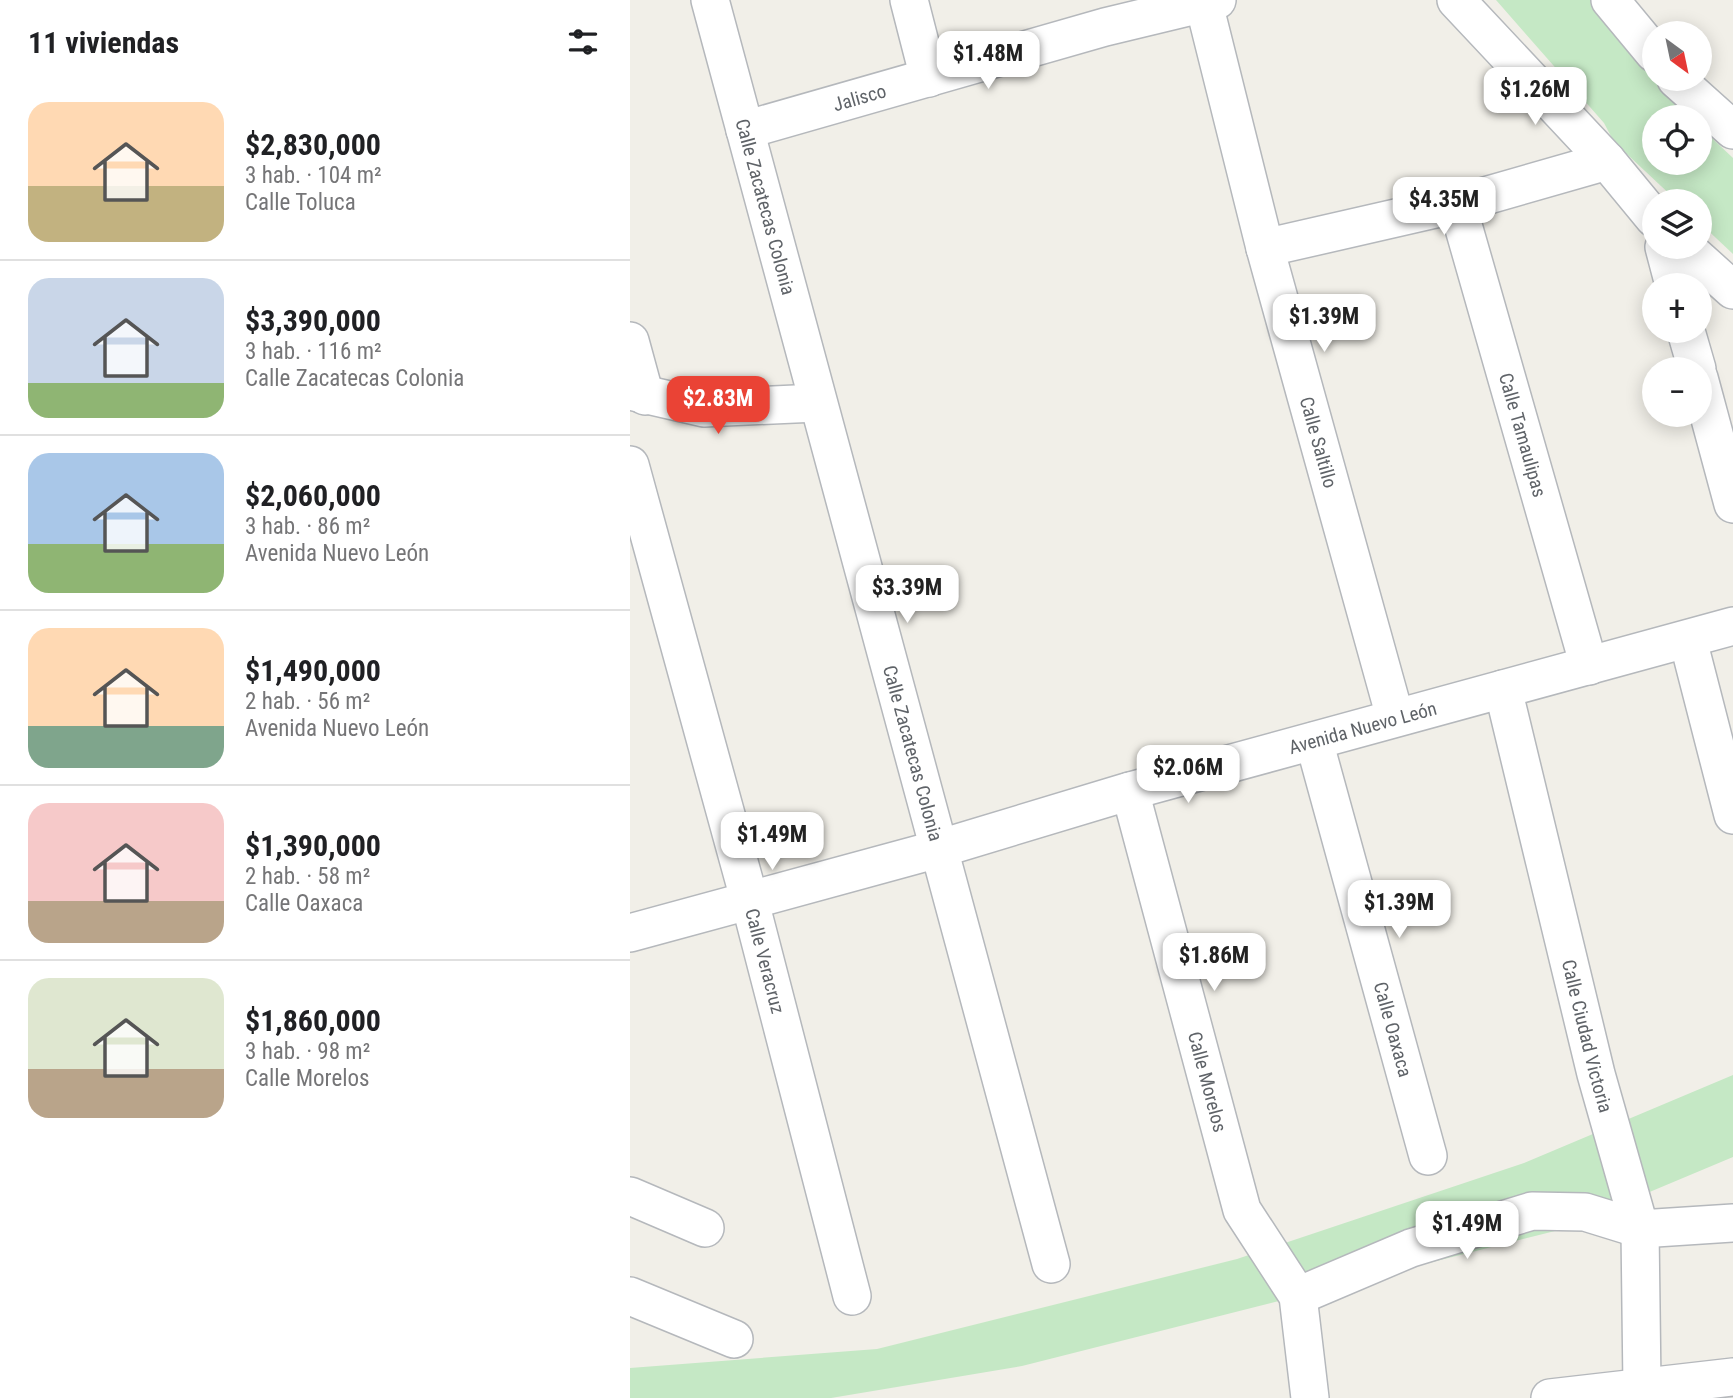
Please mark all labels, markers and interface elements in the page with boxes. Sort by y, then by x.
north arrow [1642,21,1712,91]
map controls [1642,21,1712,427]
icon: filters [564,23,602,61]
text: 11 viviendas [28,25,179,60]
pin: $1.48M [931,32,1045,91]
text: $1.48M [953,40,1023,67]
pin: $1.26M [1478,68,1592,127]
text: $1.26M [1500,76,1570,103]
street label: Jalisco [830,79,889,116]
button: locate [1642,105,1712,175]
street label: Calle Zacatecas Colonia [731,116,800,297]
text: $2,830,000 [245,127,381,162]
icon: home [84,130,168,214]
text: 3 hab. · 104 m² [245,162,382,189]
pin: $4.35M [1387,177,1501,237]
text: $4.35M [1409,186,1479,213]
text: Calle Toluca [245,189,356,216]
button: layers [1642,189,1712,259]
button: + [1642,273,1712,343]
pin: $1.39M [1267,294,1381,354]
text: $3,390,000 [245,303,381,338]
text: $1.39M [1289,303,1359,330]
icon: home [84,306,168,390]
text: 3 hab. · 116 m² [245,338,382,365]
button: − [1642,357,1712,427]
text: Calle Zacatecas Colonia [245,365,464,392]
street label: Calle Tamaulipas [1494,370,1551,500]
pin: $2.83M [661,376,775,436]
text: $2.83M [683,385,753,412]
street label: Calle Saltillo [1295,394,1342,490]
text: $2,060,000 [245,478,381,513]
icon: home [84,481,168,565]
text: 3 hab. · 86 m² [245,513,370,540]
text: Avenida Nuevo León [245,540,429,567]
pin: $3.39M [850,566,964,625]
text: $3.39M [872,574,942,601]
text: $1,490,000 [245,653,381,688]
icon: home [84,656,168,740]
street label: Calle Zacatecas Colonia [878,663,947,844]
text: 2 hab. · 56 m² [245,688,370,715]
street label: Avenida Nuevo León [1286,697,1439,759]
text: Avenida Nuevo León [245,715,429,742]
pin: $2.06M [1131,746,1245,805]
text: $2.06M [1153,754,1223,781]
pin: $1.49M [715,812,829,872]
text: $1.49M [737,821,807,848]
text: $1,390,000 [245,828,381,863]
icon: home [84,831,168,915]
text: 2 hab. · 58 m² [245,863,370,890]
pin: $1.39M [1342,880,1456,940]
text: $1.39M [1364,889,1434,916]
text: Calle Oaxaca [245,890,363,917]
street label: Calle Veracruz [740,906,789,1016]
pin: $1.86M [1157,934,1271,993]
text: $1.86M [1179,942,1249,969]
street label: Calle Ciudad Victoria [1557,957,1617,1115]
street label: Calle Oaxaca [1369,979,1417,1080]
text: $1,860,000 [245,1003,381,1038]
icon: home [84,1006,168,1090]
street label: Calle Morelos [1183,1029,1232,1135]
text: 3 hab. · 98 m² [245,1038,370,1065]
text: Calle Morelos [245,1065,369,1092]
pin: $1.49M [1410,1202,1524,1261]
text: $1.49M [1432,1210,1502,1237]

